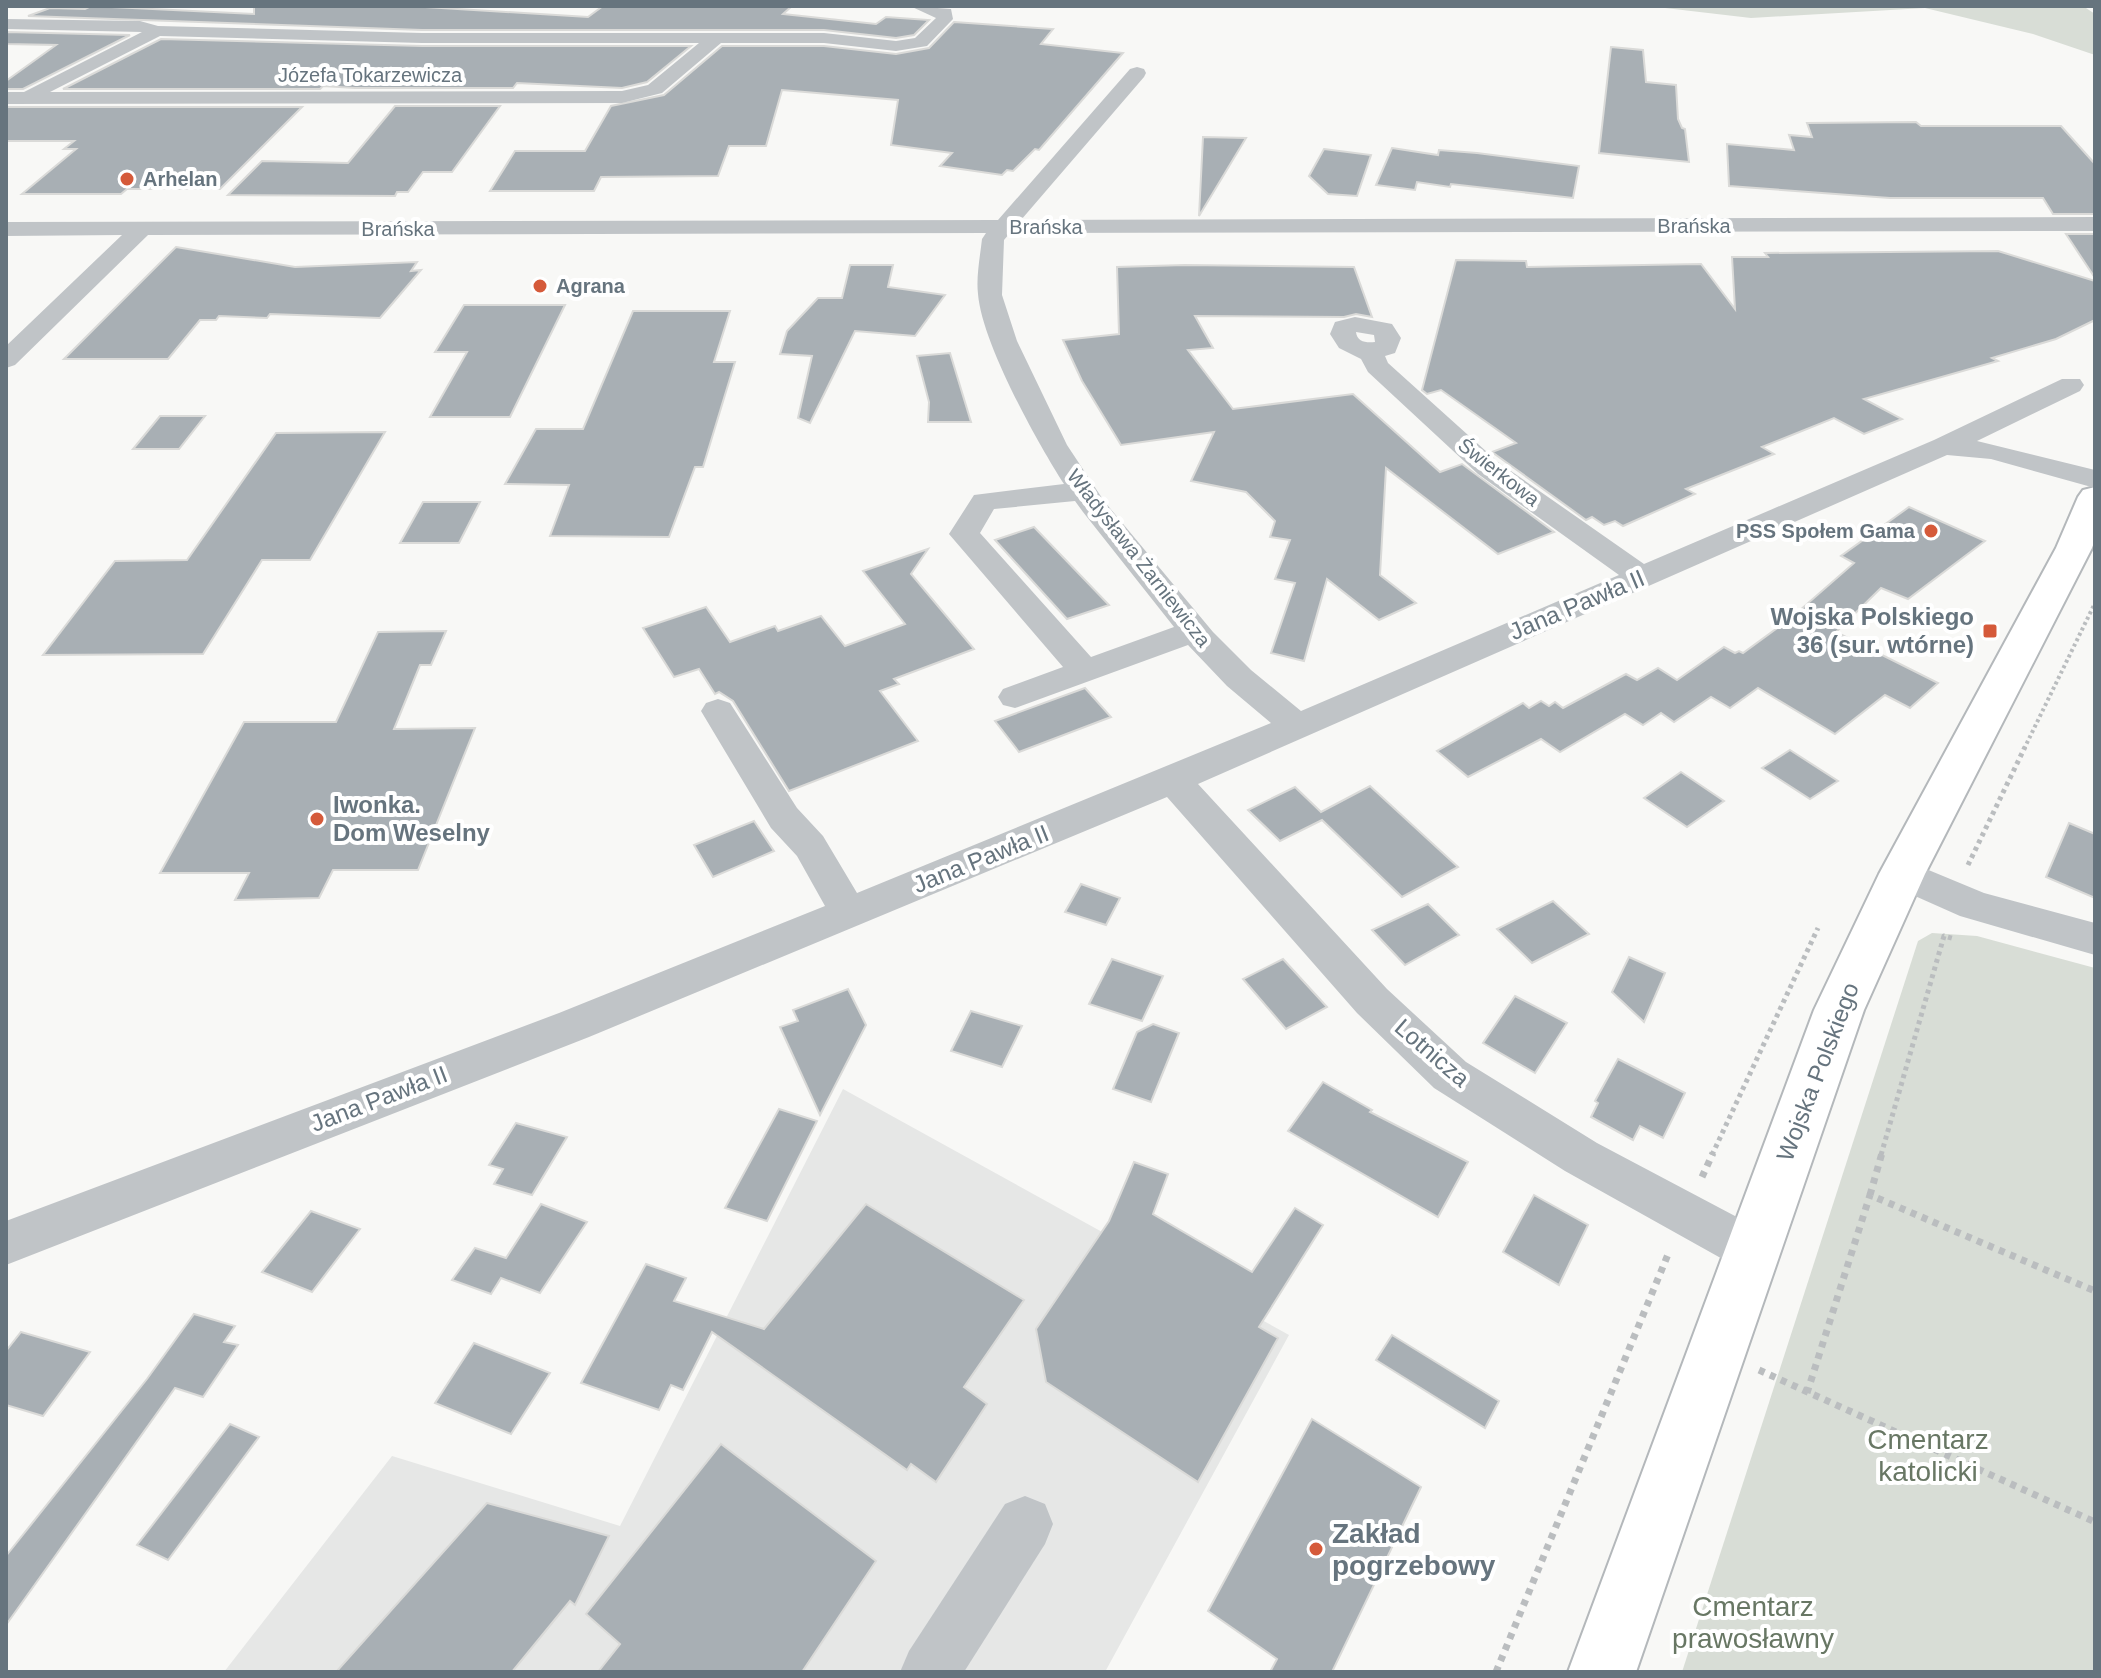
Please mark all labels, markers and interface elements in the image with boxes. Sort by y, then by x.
street label: Józefa Tokarzewicza [278,64,463,86]
place label: Arhelan [143,168,217,190]
marker: Arhelan [118,170,136,188]
street label: Brańska [1657,215,1732,237]
street label: Brańska [1009,216,1084,238]
street label: Brańska [361,218,436,240]
place label: Agrana [556,275,626,297]
marker: Agrana [531,277,549,295]
street label: Świerkowa [1454,433,1545,511]
street label: Władysława Żarniewicza [1063,465,1216,652]
place label: PSS Społem Gama [1736,520,1916,542]
marker: PSS Społem Gama [1922,522,1940,540]
street label: Jana Pawła II [1505,564,1648,645]
place label: Wojska Polskiego 36 (sur. wtórne) [1770,603,1974,658]
marker: Wojska Polskiego 36 (sur. wtórne) [1981,622,1999,640]
place label: Iwonka. Dom Weselny [333,791,491,846]
marker: Iwonka. Dom Weselny [308,810,326,828]
street label: Jana Pawła II [909,819,1053,898]
street label: Wojska Polskiego [1771,979,1864,1165]
street label: Lotnicza [1390,1013,1475,1093]
street label: Jana Pawła II [307,1060,451,1137]
park label: Cmentarz katolicki [1867,1424,1989,1487]
place label: Zakład pogrzebowy [1332,1518,1496,1581]
marker: Zakład pogrzebowy [1307,1540,1325,1558]
park label: Cmentarz prawosławny [1672,1591,1834,1654]

